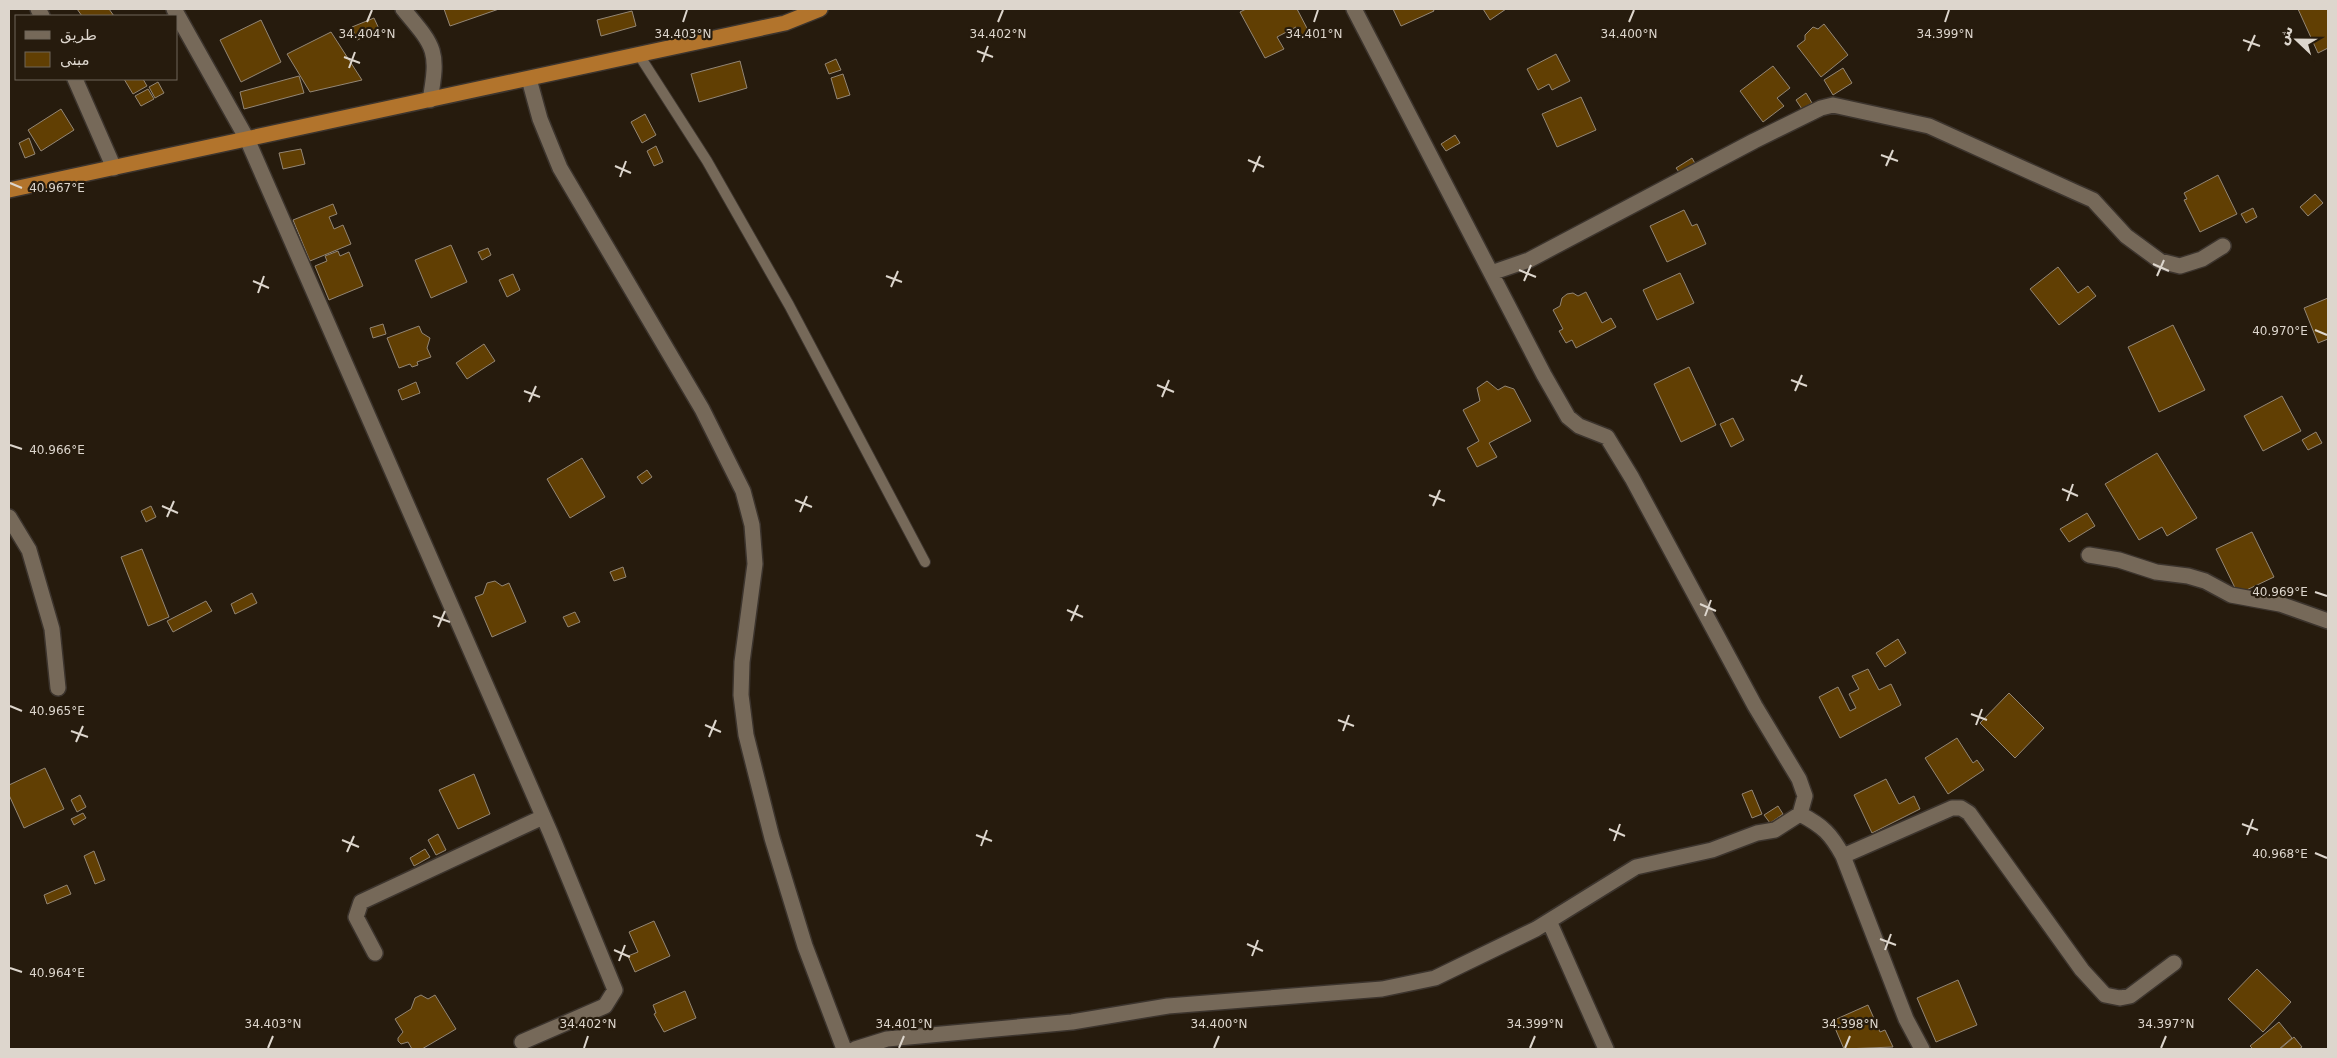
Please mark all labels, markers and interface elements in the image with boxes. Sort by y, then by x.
legend [15,15,178,80]
north arrow [2272,15,2322,65]
text: ش [2274,23,2296,47]
text: طريق [60,26,97,44]
text: 34.404°N [339,27,395,41]
text: 34.403°N [655,27,711,41]
text: 34.402°N [970,27,1026,41]
text: 34.401°N [1286,27,1342,41]
text: 34.400°N [1601,27,1657,41]
text: 34.399°N [1917,27,1973,41]
text: مبنى [60,51,90,69]
text: 40.967°E [29,181,85,195]
text: 40.970°E [2252,324,2308,338]
text: 40.966°E [29,443,85,457]
text: 40.969°E [2252,585,2308,599]
text: 40.965°E [29,704,85,718]
text: 40.968°E [2252,847,2308,861]
text: 40.964°E [29,966,85,980]
text: 34.403°N [245,1017,301,1031]
text: 34.402°N [560,1017,616,1031]
text: 34.401°N [876,1017,932,1031]
text: 34.400°N [1191,1017,1247,1031]
text: 34.399°N [1507,1017,1563,1031]
text: 34.398°N [1822,1017,1878,1031]
text: 34.397°N [2138,1017,2194,1031]

